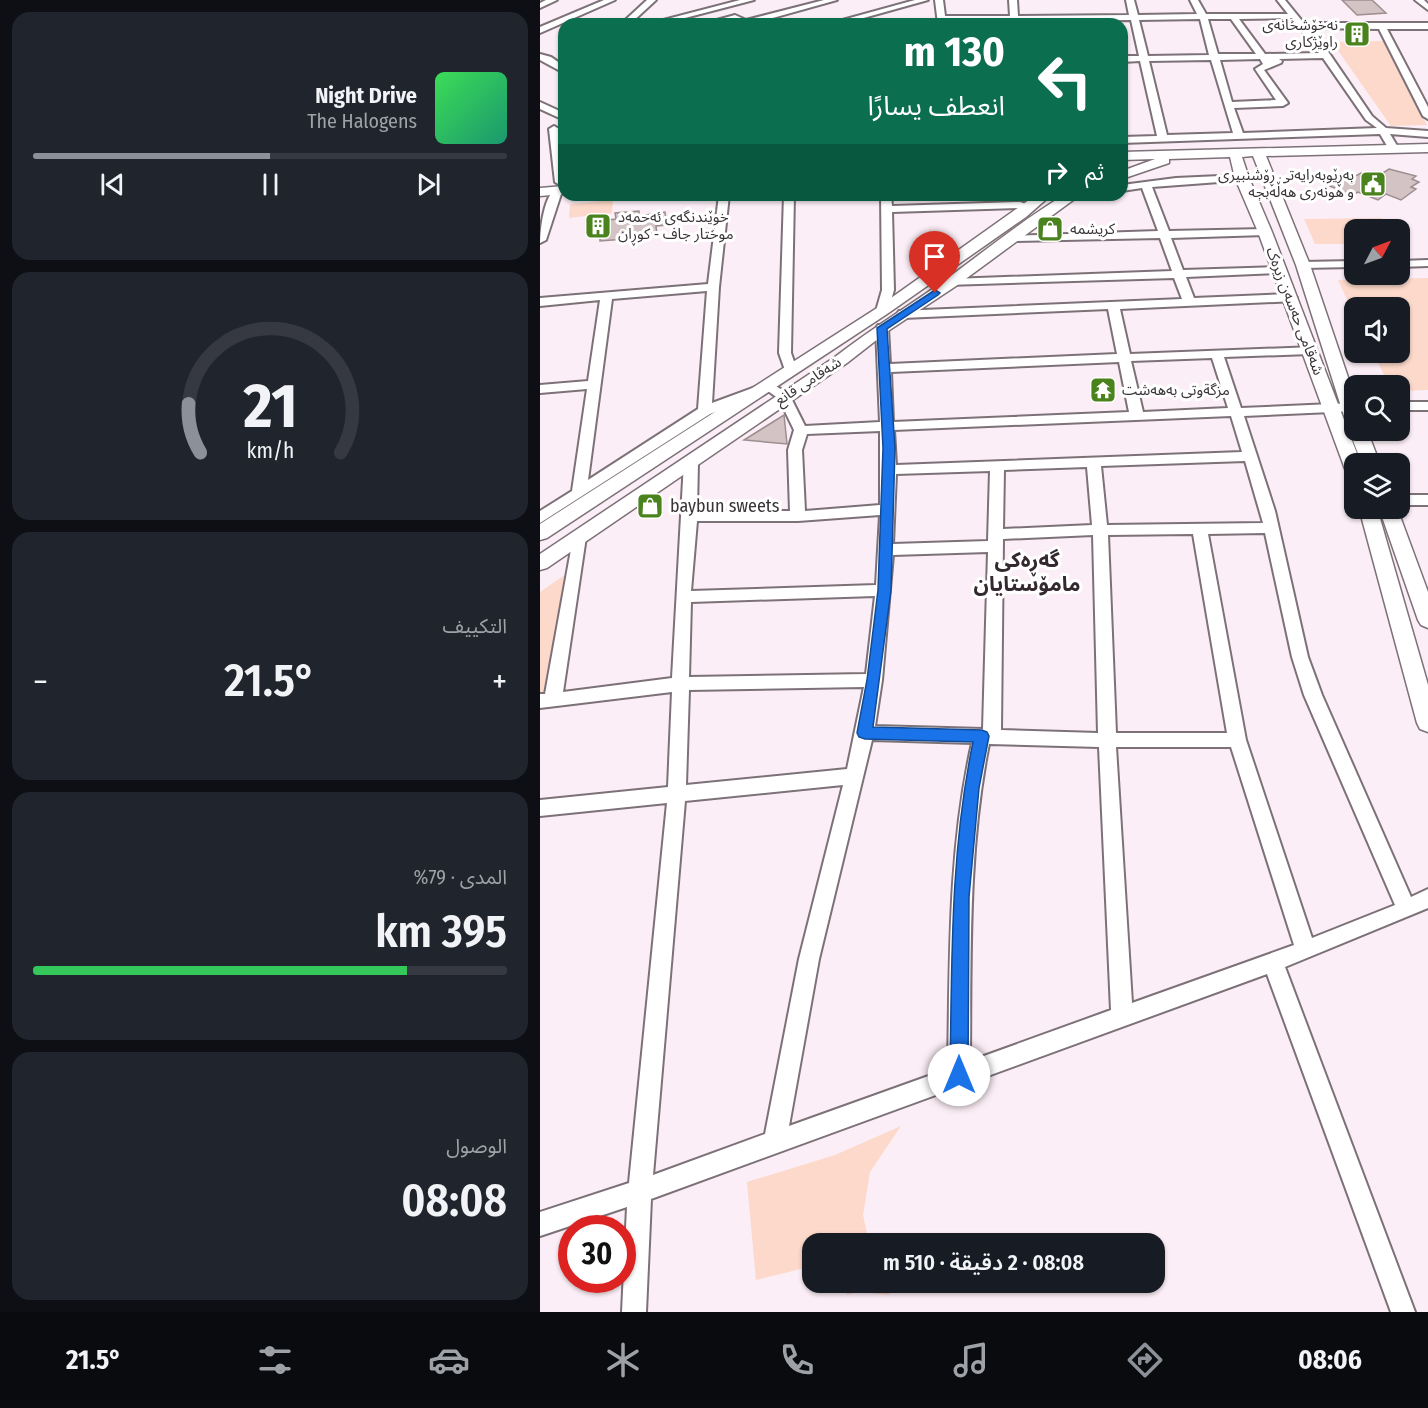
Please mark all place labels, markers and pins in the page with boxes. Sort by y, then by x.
place label: نەخۆشخانەی راوێژکاری [1262,16,1338,51]
building icon: نەخۆشخانەی راوێژکاری [1342,19,1372,49]
place label: بەڕێوبەرایەتی ڕۆشنبیری و هونەری هەڵەبجە [1218,166,1354,201]
public building icon: بەڕێوبەرایەتی ڕۆشنبیری و هونەری هەڵەبجە [1358,169,1388,199]
place label: خوێندنگەی ئەحمەد موختار جاف - کوڕان [618,208,734,246]
building icon: خوێندنگەی ئەحمەد موختار جاف - کوڕان [583,211,613,241]
shop icon: کریشمە [1035,214,1065,244]
place label: کریشمە [1070,220,1116,238]
pin [909,231,960,293]
temple icon: مزگةوتى بەھەشت [1088,375,1118,405]
place label: مزگةوتى بەھەشت [1122,381,1230,399]
shop icon: baybun sweets [635,491,665,521]
place label: baybun sweets [670,495,780,517]

